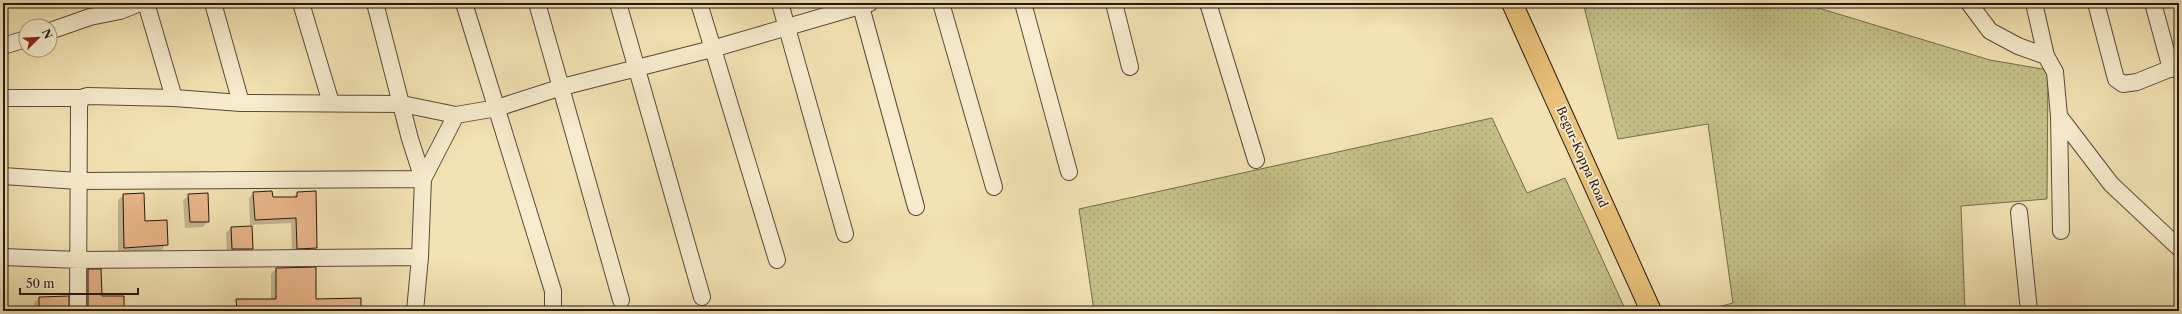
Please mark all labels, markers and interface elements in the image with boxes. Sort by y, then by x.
north arrow [18,18,58,58]
text: N [39,27,56,42]
street label: Begur-Koppa Road [1553,104,1612,210]
scale bar [20,270,138,296]
text: 50 m [26,276,55,291]

